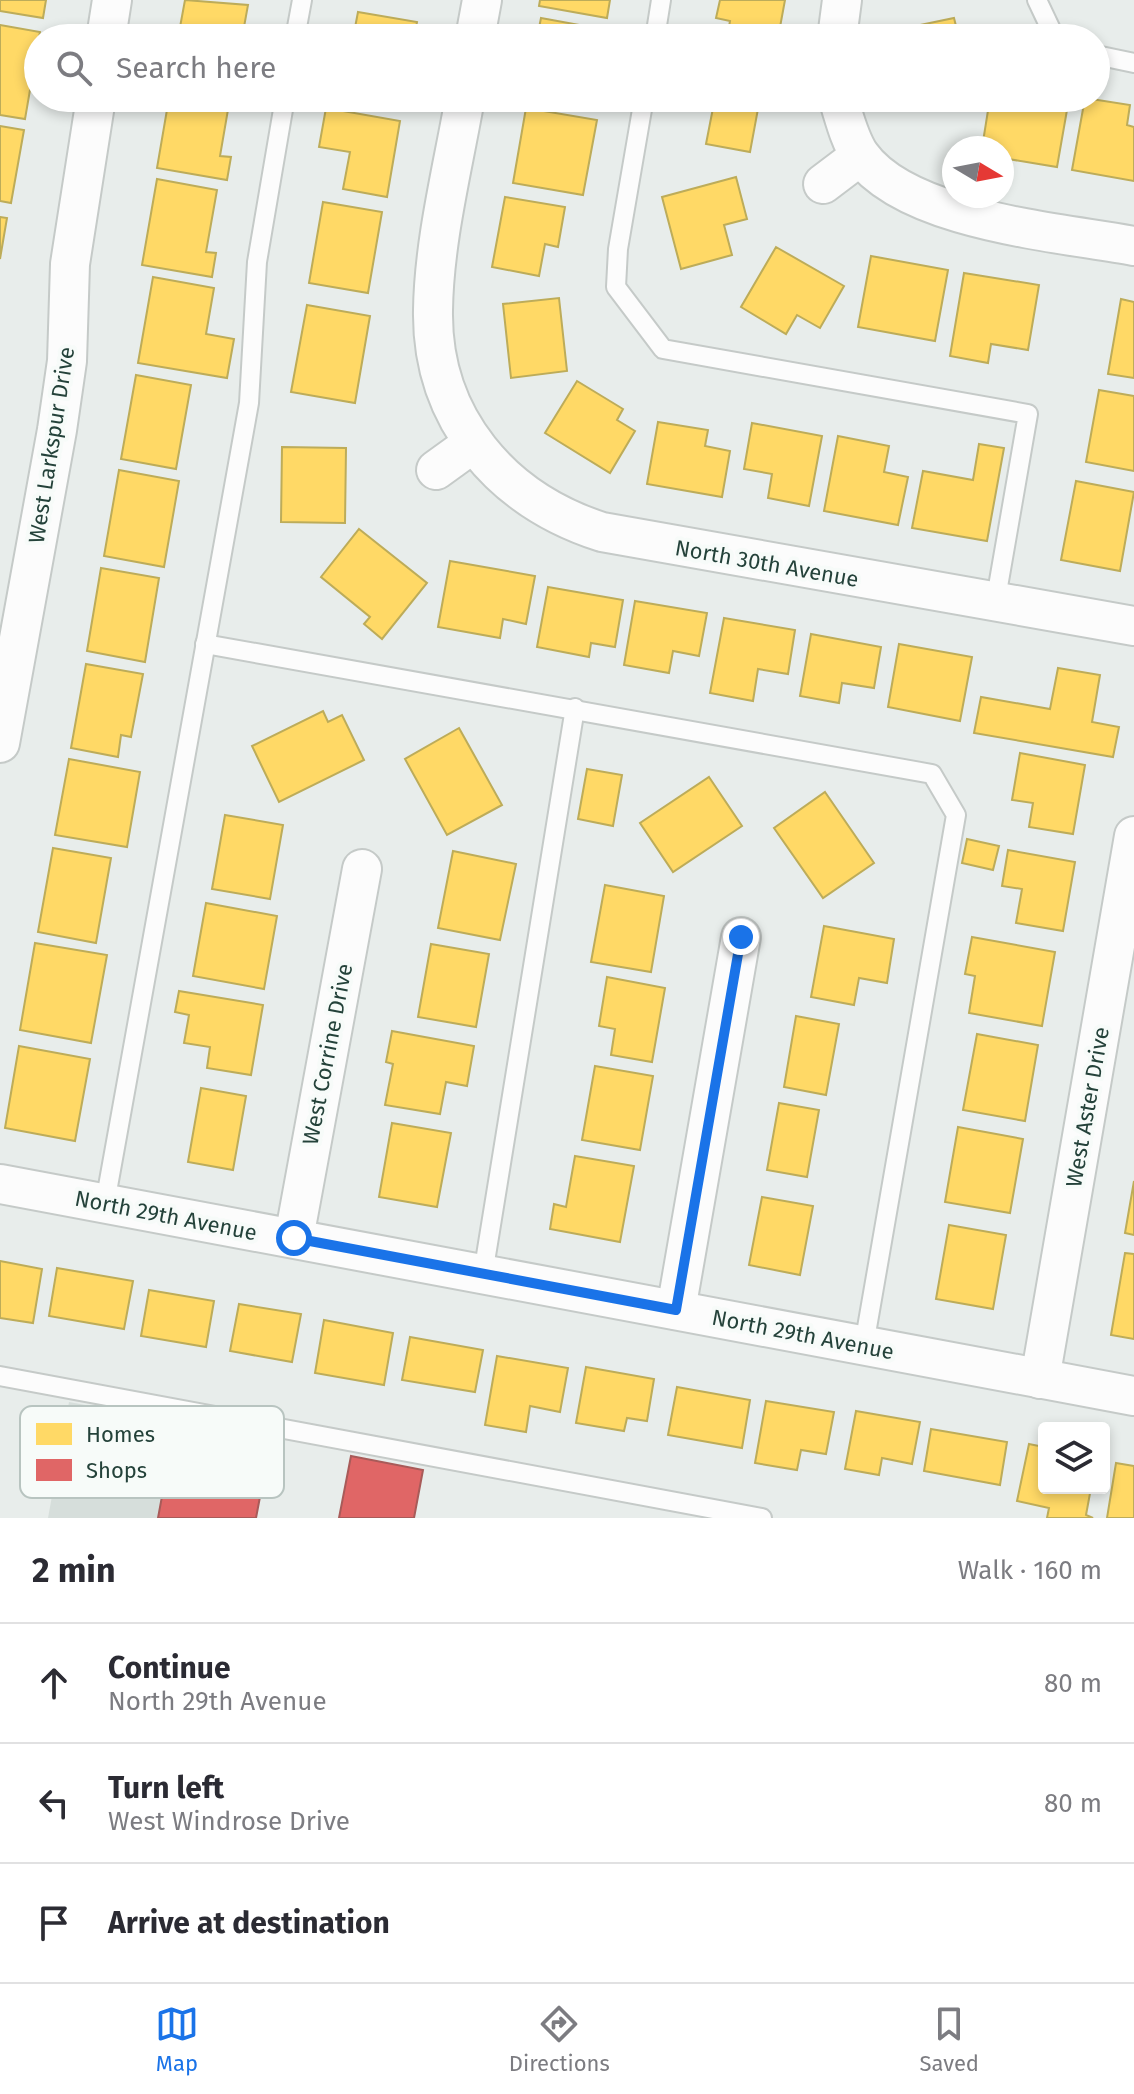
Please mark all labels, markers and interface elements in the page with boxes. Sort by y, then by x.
search box [24,24,1110,112]
icon: search [52,46,96,90]
text: Search here [116,50,276,86]
north arrow [942,136,1014,208]
street label: West Larkspur Drive [23,345,80,545]
street label: North 30th Avenue [673,534,861,593]
route end [723,919,759,955]
street label: West Corrine Drive [297,961,358,1147]
street label: West Aster Drive [1060,1025,1115,1189]
street label: North 29th Avenue [73,1185,259,1246]
route start [276,1220,312,1256]
street label: North 29th Avenue [710,1304,896,1365]
legend [20,1406,284,1498]
text: Homes [86,1421,155,1448]
map controls [1038,1422,1110,1494]
button: layers [1038,1422,1110,1494]
text: Shops [86,1457,147,1484]
text: 2 min [32,1550,116,1591]
text: Walk · 160 m [958,1555,1102,1586]
text: Continue [108,1650,231,1686]
icon: ahead [32,1661,76,1705]
text: 80 m [1044,1668,1102,1699]
text: North 29th Avenue [108,1686,327,1717]
text: Turn left [108,1770,224,1806]
icon: left [32,1781,76,1825]
text: 80 m [1044,1788,1102,1819]
text: West Windrose Drive [108,1806,350,1837]
icon: arrive [32,1901,76,1945]
text: Arrive at destination [108,1905,390,1941]
tab: Map [155,2002,199,2077]
tab: Directions [509,2002,610,2077]
tab: Saved [920,2002,979,2077]

